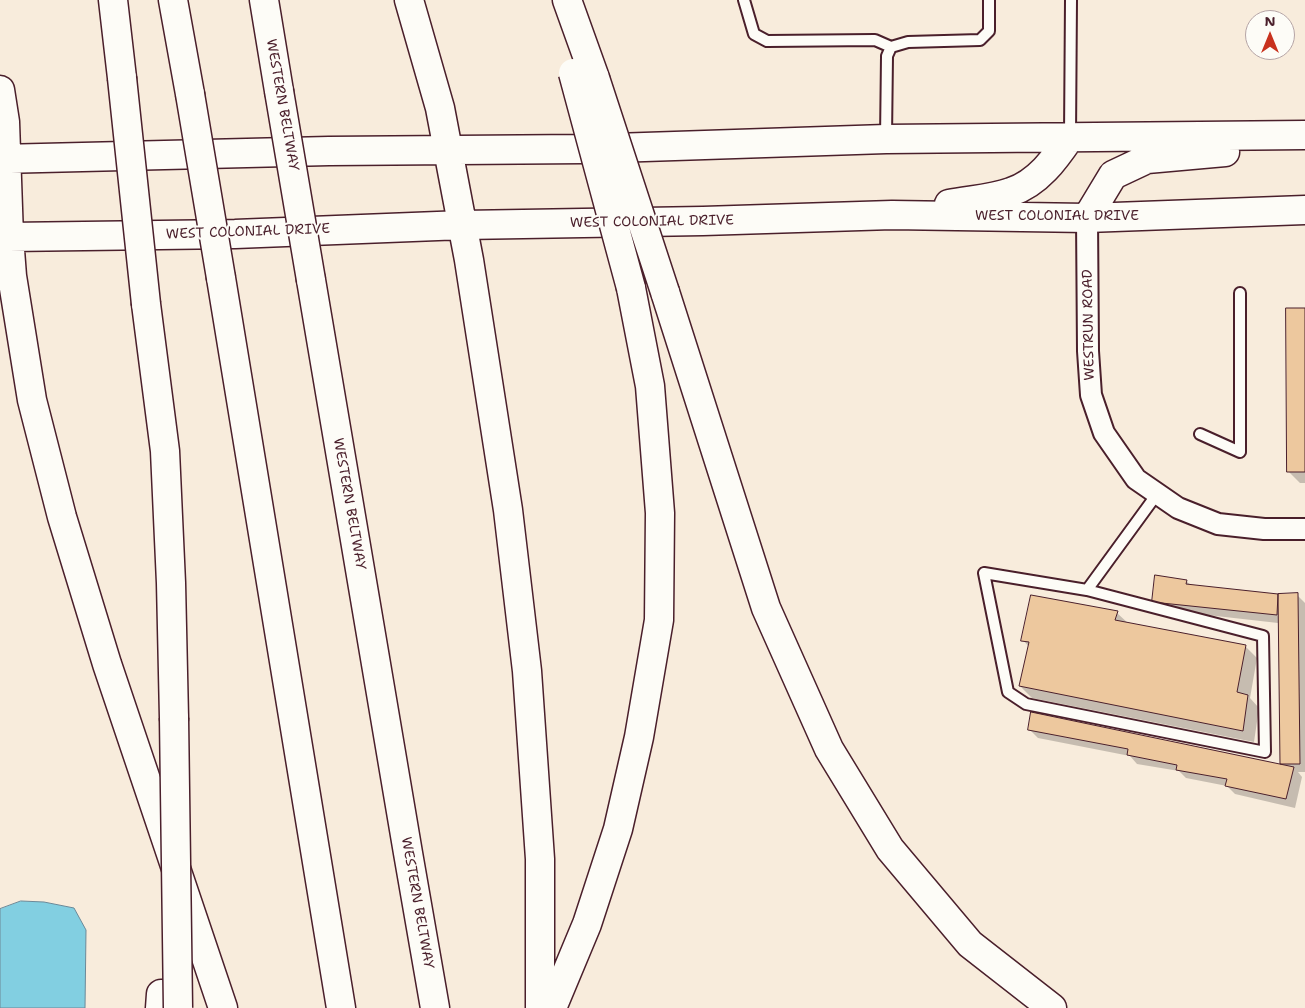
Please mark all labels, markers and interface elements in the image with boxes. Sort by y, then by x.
north arrow [1245,10,1295,60]
text: N [1264,12,1276,30]
street label: WESTERN BELTWAY [262,38,302,172]
street label: WEST COLONIAL DRIVE [975,208,1139,224]
street label: WEST COLONIAL DRIVE [570,212,734,232]
street label: WEST COLONIAL DRIVE [166,221,330,243]
street label: WESTRUN ROAD [1080,269,1098,381]
street label: WESTERN BELTWAY [329,437,369,571]
street label: WESTERN BELTWAY [397,836,437,970]

